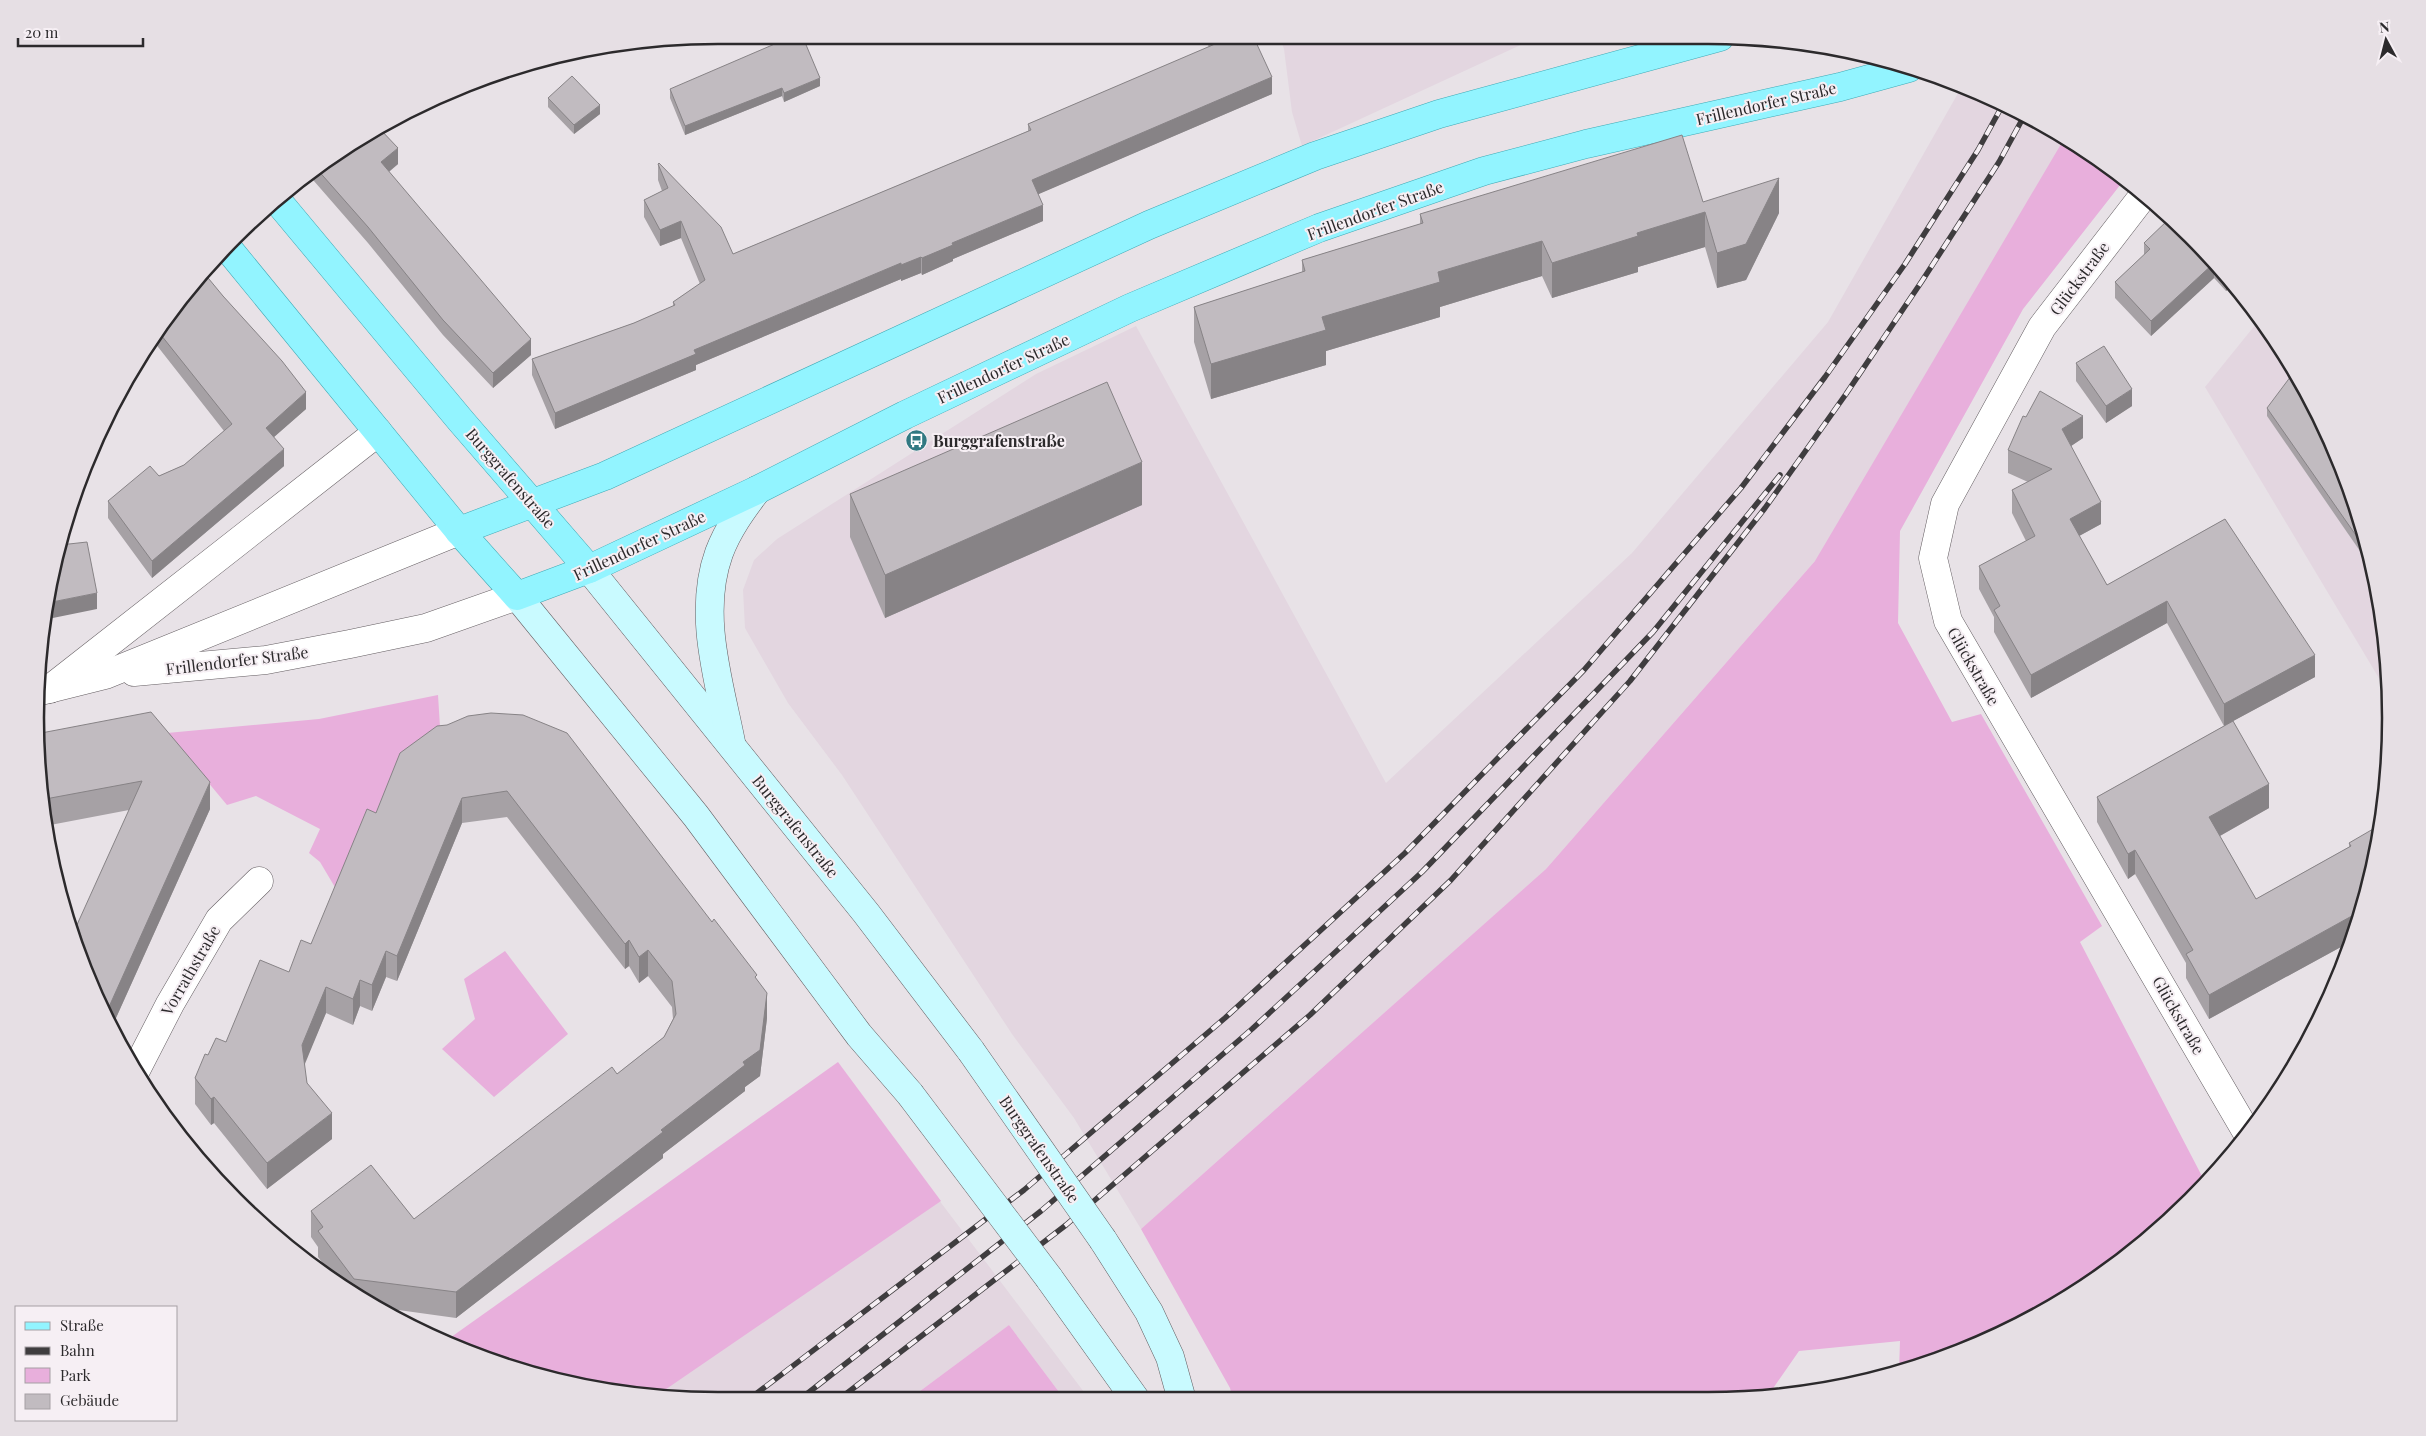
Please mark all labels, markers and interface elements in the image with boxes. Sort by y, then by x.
scale bar [18,15,142,47]
north arrow [2361,15,2411,65]
text: N [2378,17,2391,37]
text: 20 m [25,22,59,42]
street label: Frillendorfer Straße [1694,77,1838,129]
street label: Frillendorfer Straße [1304,176,1446,244]
street label: Glückstraße [2044,237,2114,319]
street label: Frillendorfer Straße [934,328,1072,408]
street label: Burggrafenstraße [462,423,560,533]
bus stop icon: Burggrafenstraße [905,428,929,452]
place label: Burggrafenstraße [933,430,1065,451]
street label: Frillendorfer Straße [570,505,708,585]
street label: Glückstraße [1943,623,2005,709]
street label: Frillendorfer Straße [165,641,309,679]
street label: Burggrafenstraße [748,770,844,882]
street label: Vorrathstraße [155,921,224,1020]
street label: Glückstraße [2148,972,2210,1058]
street label: Burggrafenstraße [995,1091,1085,1207]
legend [15,1306,178,1421]
text: Straße [60,1315,104,1335]
text: Bahn [60,1340,95,1360]
text: Park [60,1365,92,1385]
text: Gebäude [60,1390,119,1410]

